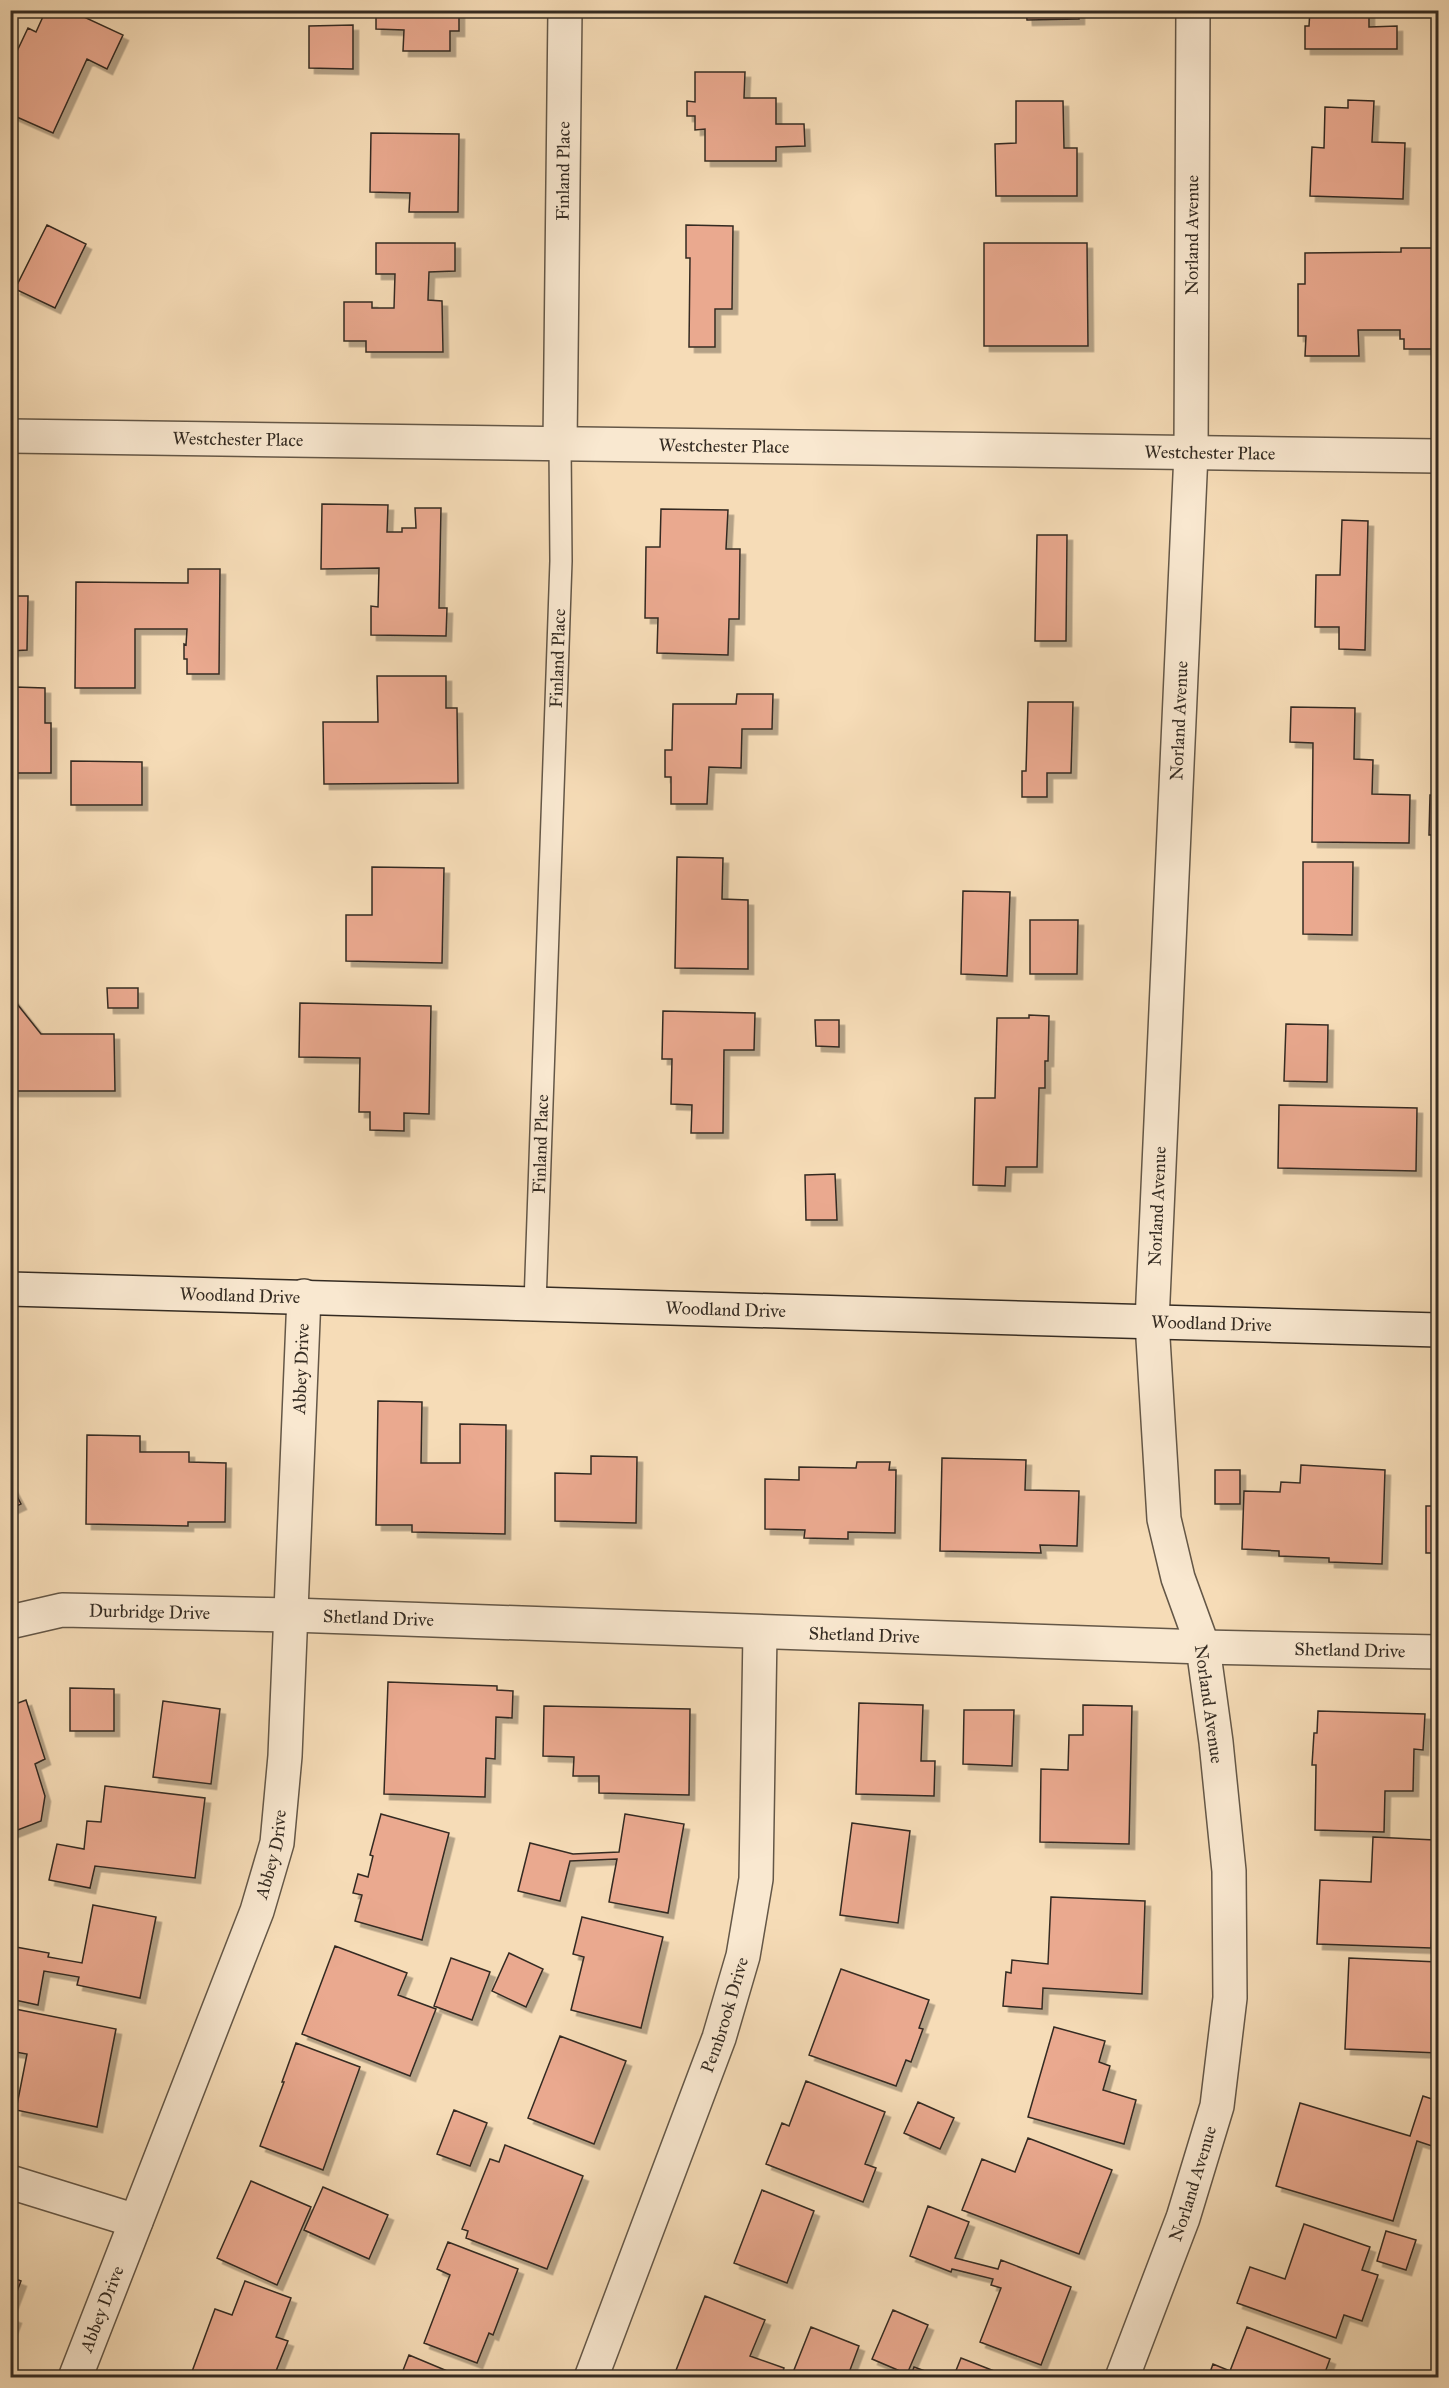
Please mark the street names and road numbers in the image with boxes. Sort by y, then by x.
street label: Finland Place [552,121,575,221]
street label: Norland Avenue [1181,175,1203,295]
street label: Westchester Place [172,427,304,451]
street label: Westchester Place [658,434,790,458]
street label: Westchester Place [1144,441,1275,465]
street label: Finland Place [545,608,570,709]
street label: Norland Avenue [1165,660,1193,781]
street label: Finland Place [528,1094,553,1194]
street label: Norland Avenue [1144,1146,1171,1267]
street label: Woodland Drive [179,1283,301,1308]
street label: Woodland Drive [665,1297,786,1322]
street label: Woodland Drive [1151,1311,1272,1336]
street label: Abbey Drive [288,1323,314,1416]
street label: Durbridge Drive [89,1600,210,1624]
street label: Shetland Drive [323,1605,434,1631]
street label: Shetland Drive [808,1622,920,1648]
street label: Shetland Drive [1294,1638,1406,1662]
street label: Norland Avenue [1190,1643,1228,1765]
street label: Abbey Drive [250,1809,291,1902]
street label: Pembrook Drive [696,1955,753,2076]
street label: Norland Avenue [1164,2123,1221,2245]
street label: Abbey Drive [75,2263,129,2356]

